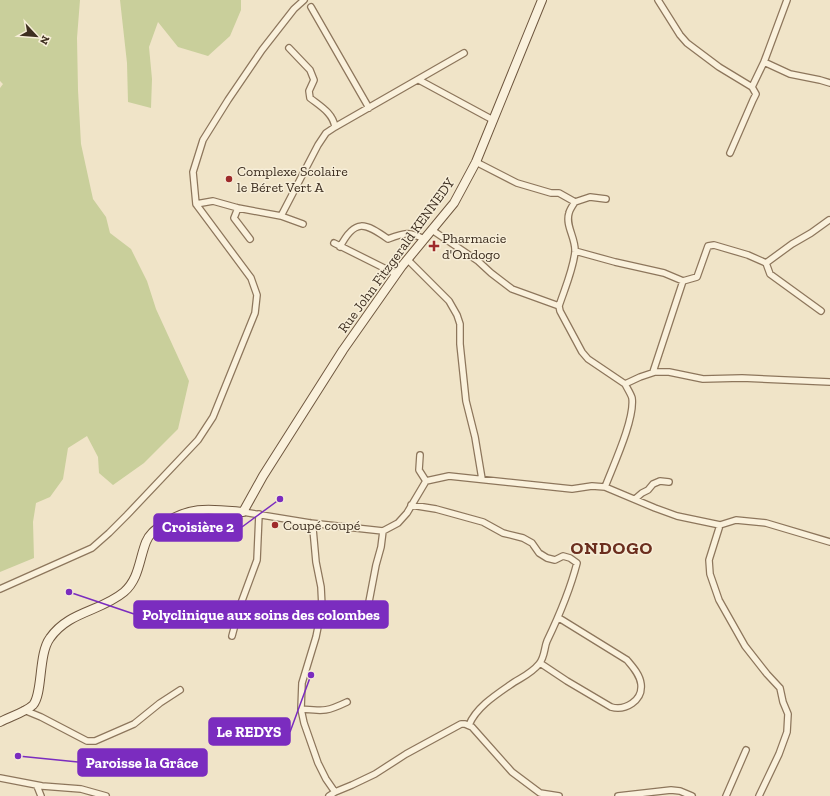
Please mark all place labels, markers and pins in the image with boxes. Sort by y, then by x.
place label: Complexe Scolaire le Béret Vert A [237,163,348,196]
marker: Complexe Scolaire le Béret Vert A [224,174,234,184]
place label: Pharmacie d'Ondogo [442,230,507,263]
marker: Pharmacie d'Ondogo [429,241,439,251]
callout: Croisière 2 [154,514,242,541]
place label: Coupé coupé [283,517,361,534]
marker: Coupé coupé [270,520,280,530]
callout: Polyclinique aux soins des colombes [134,601,388,628]
callout: Le REDYS [209,718,290,745]
callout: Paroisse la Grâce [78,749,207,776]

